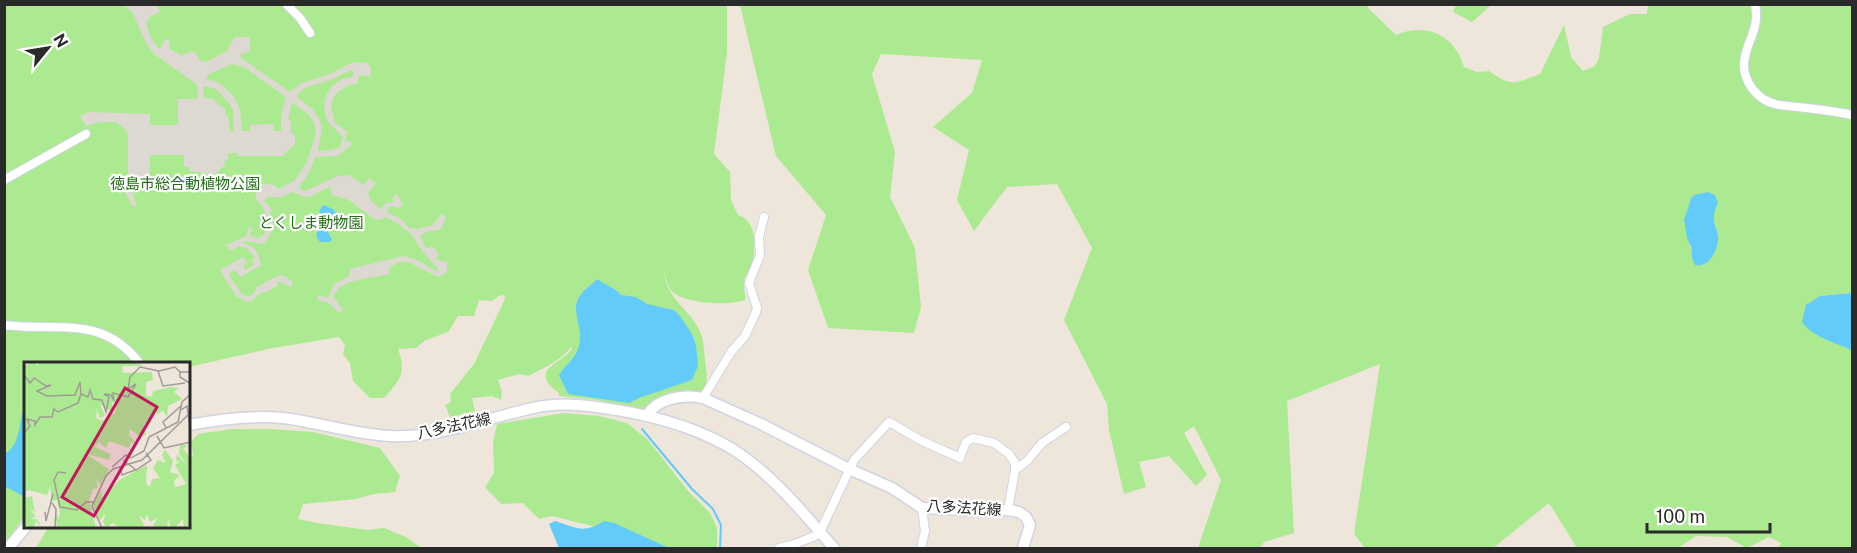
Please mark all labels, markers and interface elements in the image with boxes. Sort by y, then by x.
north arrow [18,18,78,78]
text: N [49,31,72,51]
park label: 徳島市総合動植物公園 [110,175,260,192]
park label: とくしま動物園 [259,214,363,231]
inset map [24,362,190,529]
street label: 八多法花線 [415,409,492,442]
scale bar [1647,496,1770,534]
street label: 八多法花線 [926,497,1002,518]
text: 100 m [1656,506,1705,527]

